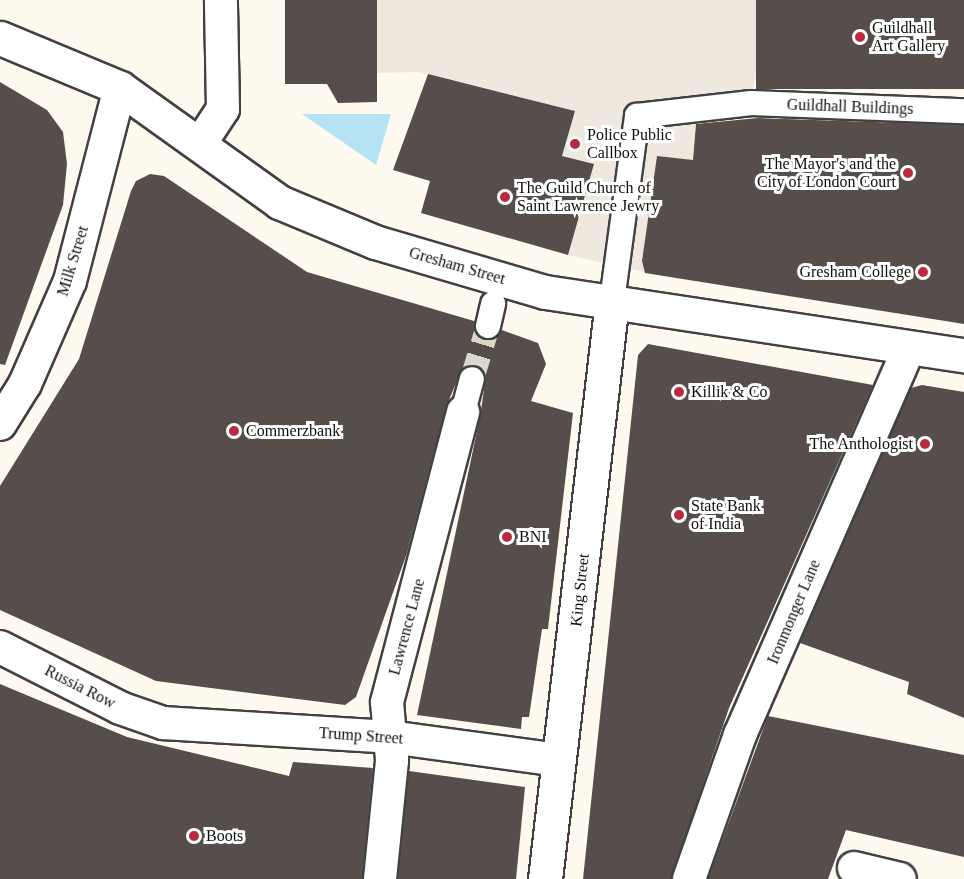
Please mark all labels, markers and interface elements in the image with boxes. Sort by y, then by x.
place label: Guildhall Art Gallery [872,18,945,56]
marker: Guildhall Art Gallery [853,30,867,44]
street label: Guildhall Buildings [786,95,914,119]
place label: Police Public Callbox [587,125,672,163]
marker: Police Public Callbox [568,137,582,151]
place label: The Mayor's and the City of London Court [757,154,896,192]
marker: The Mayor's and the City of London Court [901,166,915,180]
place label: The Guild Church of Saint Lawrence Jewry [517,178,659,216]
marker: The Guild Church of Saint Lawrence Jewry [498,190,512,204]
street label: Milk Street [53,224,93,298]
street label: Gresham Street [407,243,507,289]
place label: Gresham College [799,262,911,282]
marker: Gresham College [916,265,930,279]
place label: Killik & Co [691,382,767,402]
marker: Killik & Co [672,385,686,399]
place label: Commerzbank [246,421,340,441]
marker: Commerzbank [227,424,241,438]
place label: The Anthologist [809,434,913,454]
marker: The Anthologist [918,437,932,451]
place label: State Bank of India [691,496,761,534]
marker: State Bank of India [672,508,686,522]
place label: BNI [519,527,547,547]
marker: BNI [500,530,514,544]
street label: King Street [567,553,593,627]
street label: Ironmonger Lane [763,557,825,667]
street label: Lawrence Lane [385,577,429,677]
street label: Russia Row [41,661,119,713]
street label: Trump Street [318,723,404,749]
place label: Boots [206,826,243,846]
marker: Boots [187,829,201,843]

